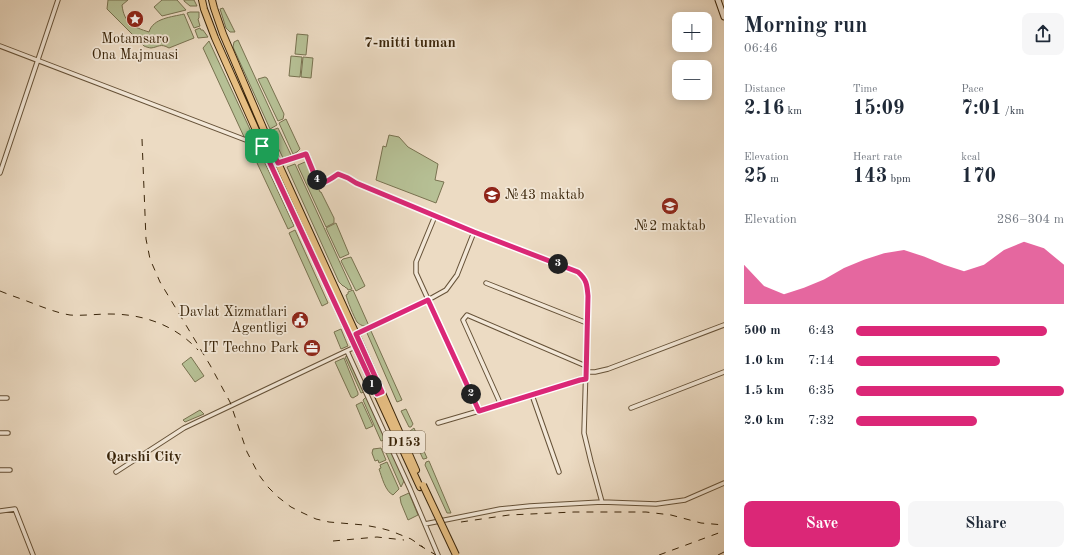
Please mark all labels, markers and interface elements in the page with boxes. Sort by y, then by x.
place icon: Motamsaro Ona Majmuasi [125,9,145,29]
map controls [672,12,712,100]
button: + [672,12,712,52]
button: share [1022,13,1064,55]
text: Morning run [744,15,867,37]
place label: Motamsaro Ona Majmuasi [92,32,179,62]
district label: 7-mitti tuman [364,36,456,51]
text: 06:46 [744,42,778,55]
button: − [672,60,712,100]
text: Distance [744,84,785,95]
text: Time [853,84,877,95]
text: Pace [961,84,984,95]
text: 2.16 [744,99,784,119]
text: 15:09 [853,99,905,119]
text: 7:01 [961,99,1002,119]
text: km [784,106,802,117]
text: /km [1002,106,1024,117]
pin [245,129,279,163]
icon: arrive [251,135,273,157]
text: Elevation [744,152,789,163]
text: Heart rate [853,152,902,163]
text: kcal [961,152,980,163]
text: 25 [744,167,767,187]
text: 143 [853,167,887,187]
text: 170 [961,167,996,187]
pin: 4 [307,170,327,190]
text: 4 [314,174,320,185]
text: m [767,174,779,185]
text: bpm [887,174,911,185]
school or university icon: №43 maktab [482,185,502,205]
place label: №43 maktab [505,188,584,202]
school or university icon: №2 maktab [660,196,680,216]
text: Elevation [744,213,797,226]
text: 286–304 m [997,213,1064,226]
place label: №2 maktab [634,219,706,233]
pin: 3 [548,254,568,274]
text: 3 [555,258,561,269]
place label: Davlat Xizmatlari Agentligi [179,305,287,335]
public building icon: Davlat Xizmatlari Agentligi [290,310,310,330]
text: 500 m [744,324,781,337]
text: 6:43 [808,324,834,337]
office icon: IT Techno Park [302,338,322,358]
place label: IT Techno Park [203,341,299,355]
text: 1.0 km [744,354,784,367]
text: 7:14 [808,354,834,367]
pin: 1 [362,375,382,395]
text: 1 [369,379,375,390]
pin: 2 [461,384,481,404]
text: 1.5 km [744,384,784,397]
text: 6:35 [808,384,834,397]
text: 2 [468,388,474,399]
text: 2.0 km [744,414,784,427]
text: 7:32 [808,414,834,427]
road number: D153 [383,431,425,453]
district label: Qarshi City [106,450,182,465]
button: Save [744,501,900,547]
button: Share [908,501,1064,547]

